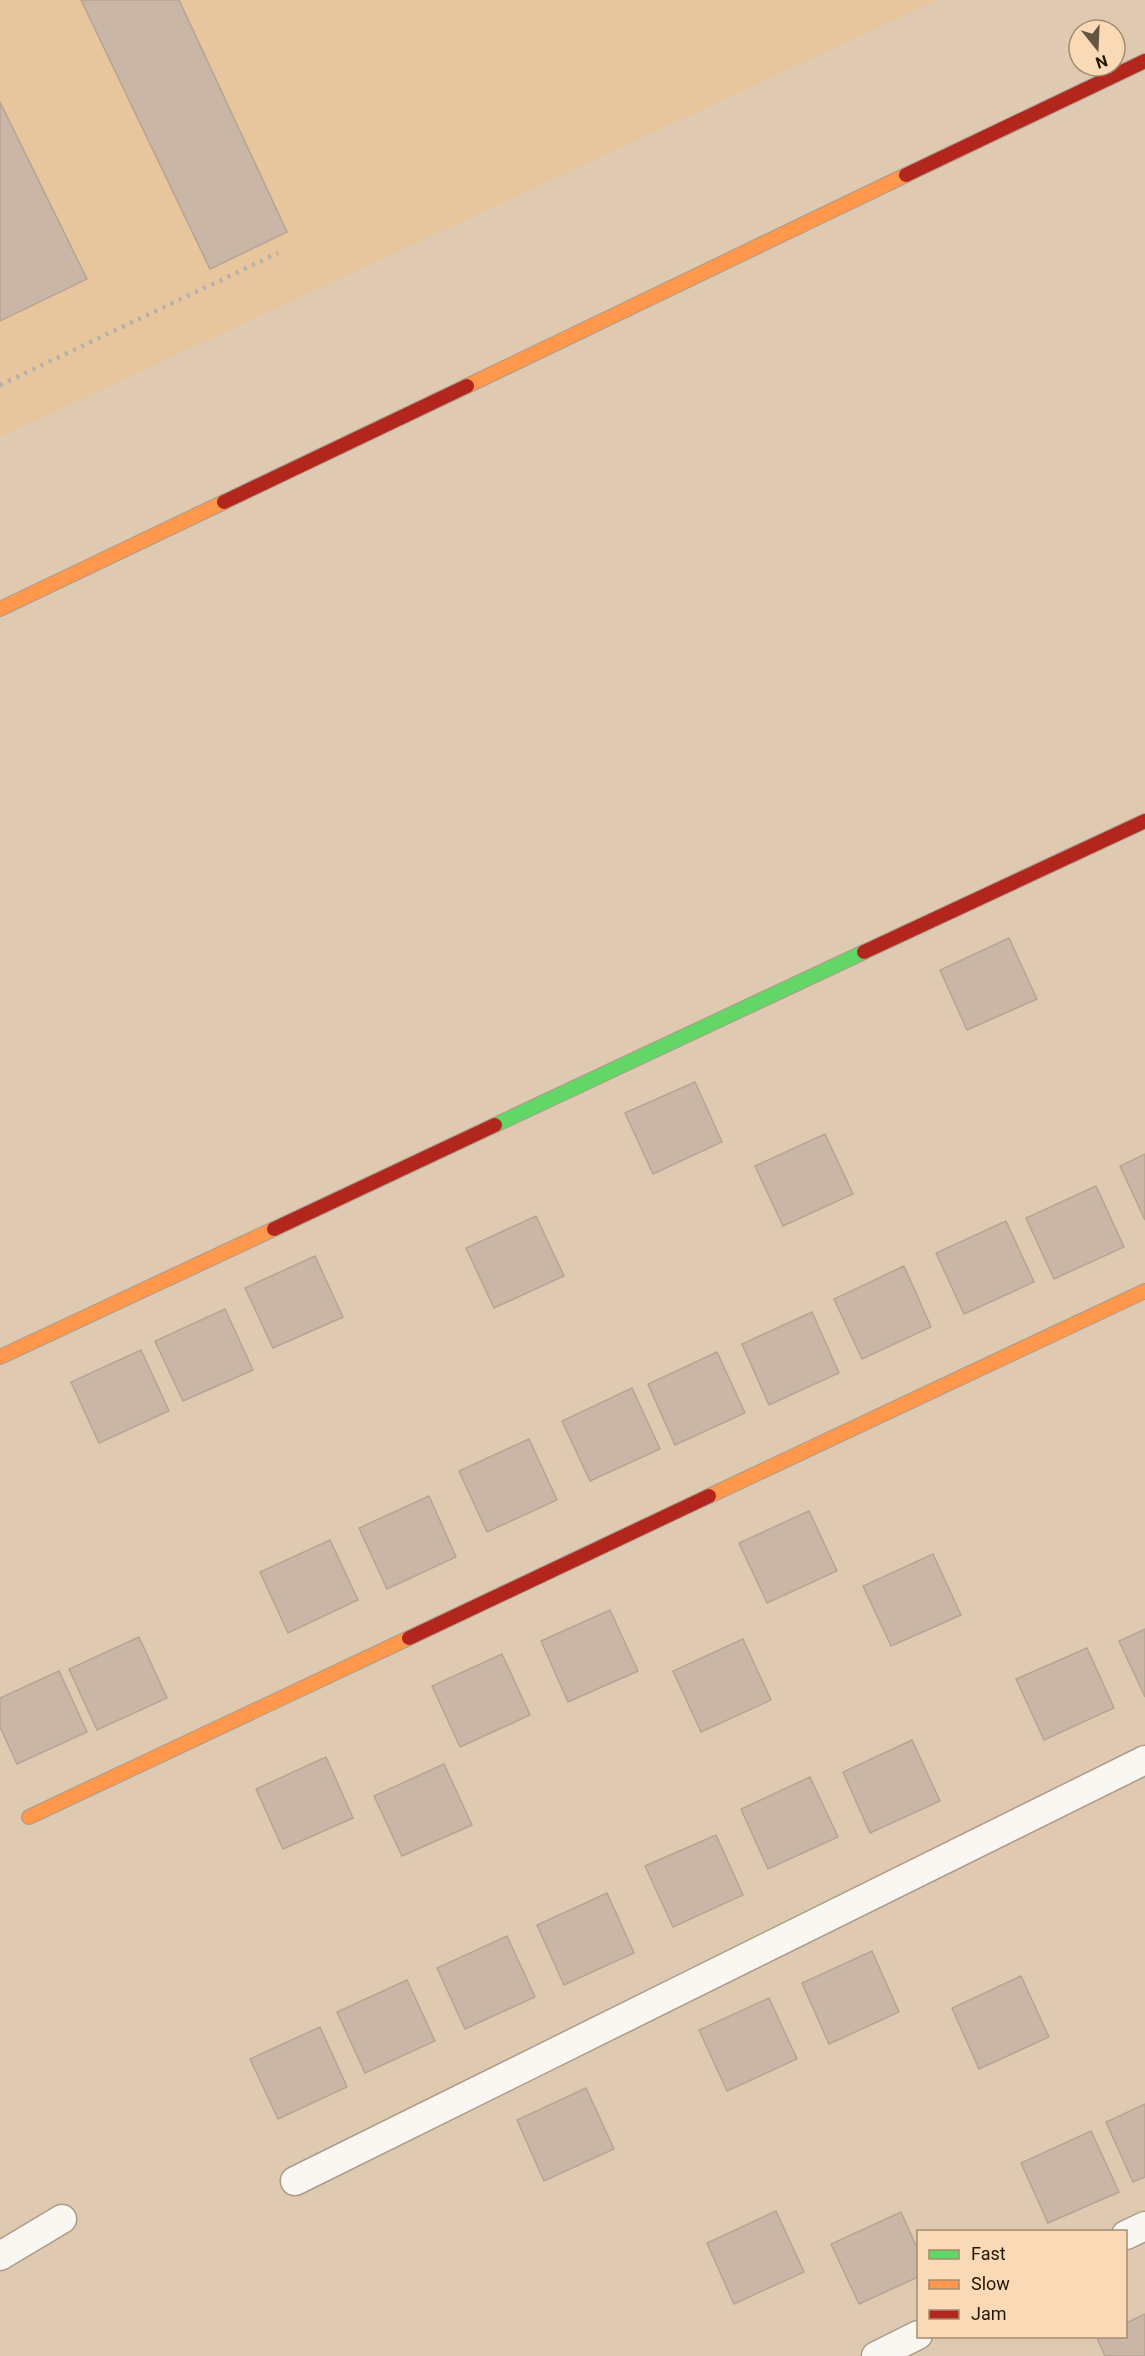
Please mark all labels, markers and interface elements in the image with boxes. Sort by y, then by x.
north arrow [1067,18,1127,78]
text: N [1093,51,1110,73]
legend [917,2230,1127,2338]
text: Fast [971,2243,1006,2264]
text: Slow [971,2273,1010,2294]
text: Jam [971,2303,1007,2324]

